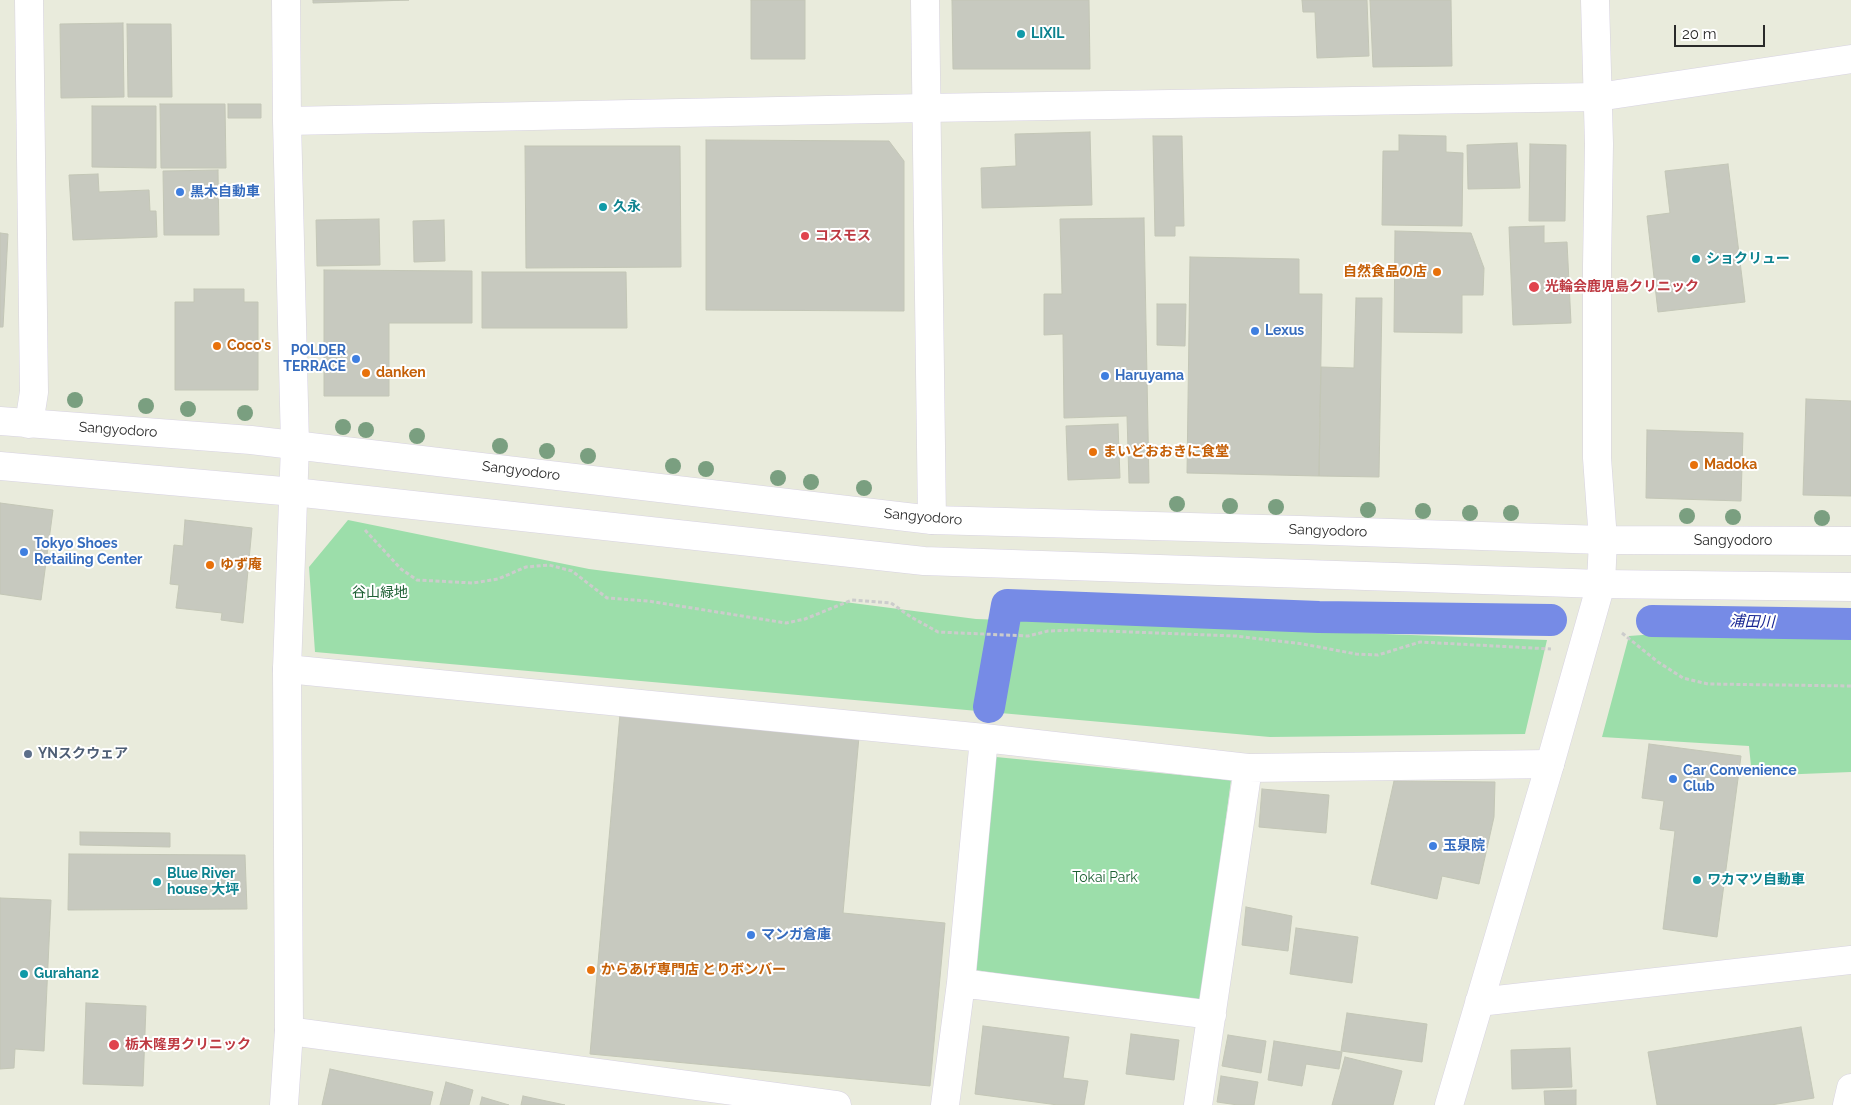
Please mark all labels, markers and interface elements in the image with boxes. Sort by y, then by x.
scale bar [1676,15,1767,47]
text: 20 m [1682,25,1717,43]
place label: LIXIL [1031,26,1064,42]
marker: LIXIL [1015,28,1027,40]
place label: 黒木自動車 [190,184,260,200]
marker: 黒木自動車 [174,186,186,198]
place label: 久永 [613,199,641,215]
marker: 久永 [597,201,609,213]
place label: コスモス [815,228,871,244]
marker: コスモス [799,230,811,242]
place label: ショクリュー [1706,251,1790,267]
marker: ショクリュー [1690,253,1702,265]
place label: 自然食品の店 [1343,264,1427,280]
marker: 自然食品の店 [1431,266,1443,278]
place label: 光輪会鹿児島クリニック [1545,279,1699,295]
marker: 光輪会鹿児島クリニック [1527,280,1541,294]
place label: Lexus [1265,323,1304,339]
marker: Lexus [1249,325,1261,337]
place label: Coco's [227,338,271,354]
marker: Coco's [211,340,223,352]
place label: POLDER TERRACE [283,343,346,376]
marker: POLDER TERRACE [350,353,362,365]
place label: danken [376,365,426,381]
marker: danken [360,367,372,379]
place label: Haruyama [1115,368,1184,384]
marker: Haruyama [1099,370,1111,382]
street label: Sangyodoro [78,419,158,441]
place label: まいどおおきに食堂 [1103,444,1229,460]
marker: まいどおおきに食堂 [1087,446,1099,458]
place label: Madoka [1704,457,1757,473]
street label: Sangyodoro [481,458,561,484]
marker: Madoka [1688,459,1700,471]
street label: Sangyodoro [883,505,963,529]
street label: Sangyodoro [1288,521,1368,541]
street label: Sangyodoro [1694,533,1772,549]
place label: Tokyo Shoes Retailing Center [34,536,143,568]
marker: Tokyo Shoes Retailing Center [18,546,30,558]
place label: ゆず庵 [220,557,262,573]
marker: ゆず庵 [204,559,216,571]
park label: 谷山緑地 [352,585,408,601]
water label: 浦田川 [1729,613,1775,631]
place label: YNスクウェア [38,746,128,762]
marker: YNスクウェア [22,748,34,760]
place label: Car Convenience Club [1683,763,1797,796]
marker: Car Convenience Club [1667,773,1679,785]
place label: 玉泉院 [1443,838,1485,854]
marker: 玉泉院 [1427,840,1439,852]
place label: Blue River house 大坪 [167,866,239,899]
park label: Tokai Park [1072,870,1138,886]
place label: ワカマツ自動車 [1707,872,1805,888]
marker: ワカマツ自動車 [1691,874,1703,886]
marker: Blue River house 大坪 [151,876,163,888]
place label: マンガ倉庫 [761,927,831,943]
marker: マンガ倉庫 [745,929,757,941]
place label: からあげ専門店 とりボンバー [601,962,786,978]
marker: からあげ専門店 とりボンバー [585,964,597,976]
place label: Gurahan2 [34,966,99,982]
marker: Gurahan2 [18,968,30,980]
place label: 栃木隆男クリニック [125,1037,251,1053]
marker: 栃木隆男クリニック [107,1038,121,1052]

